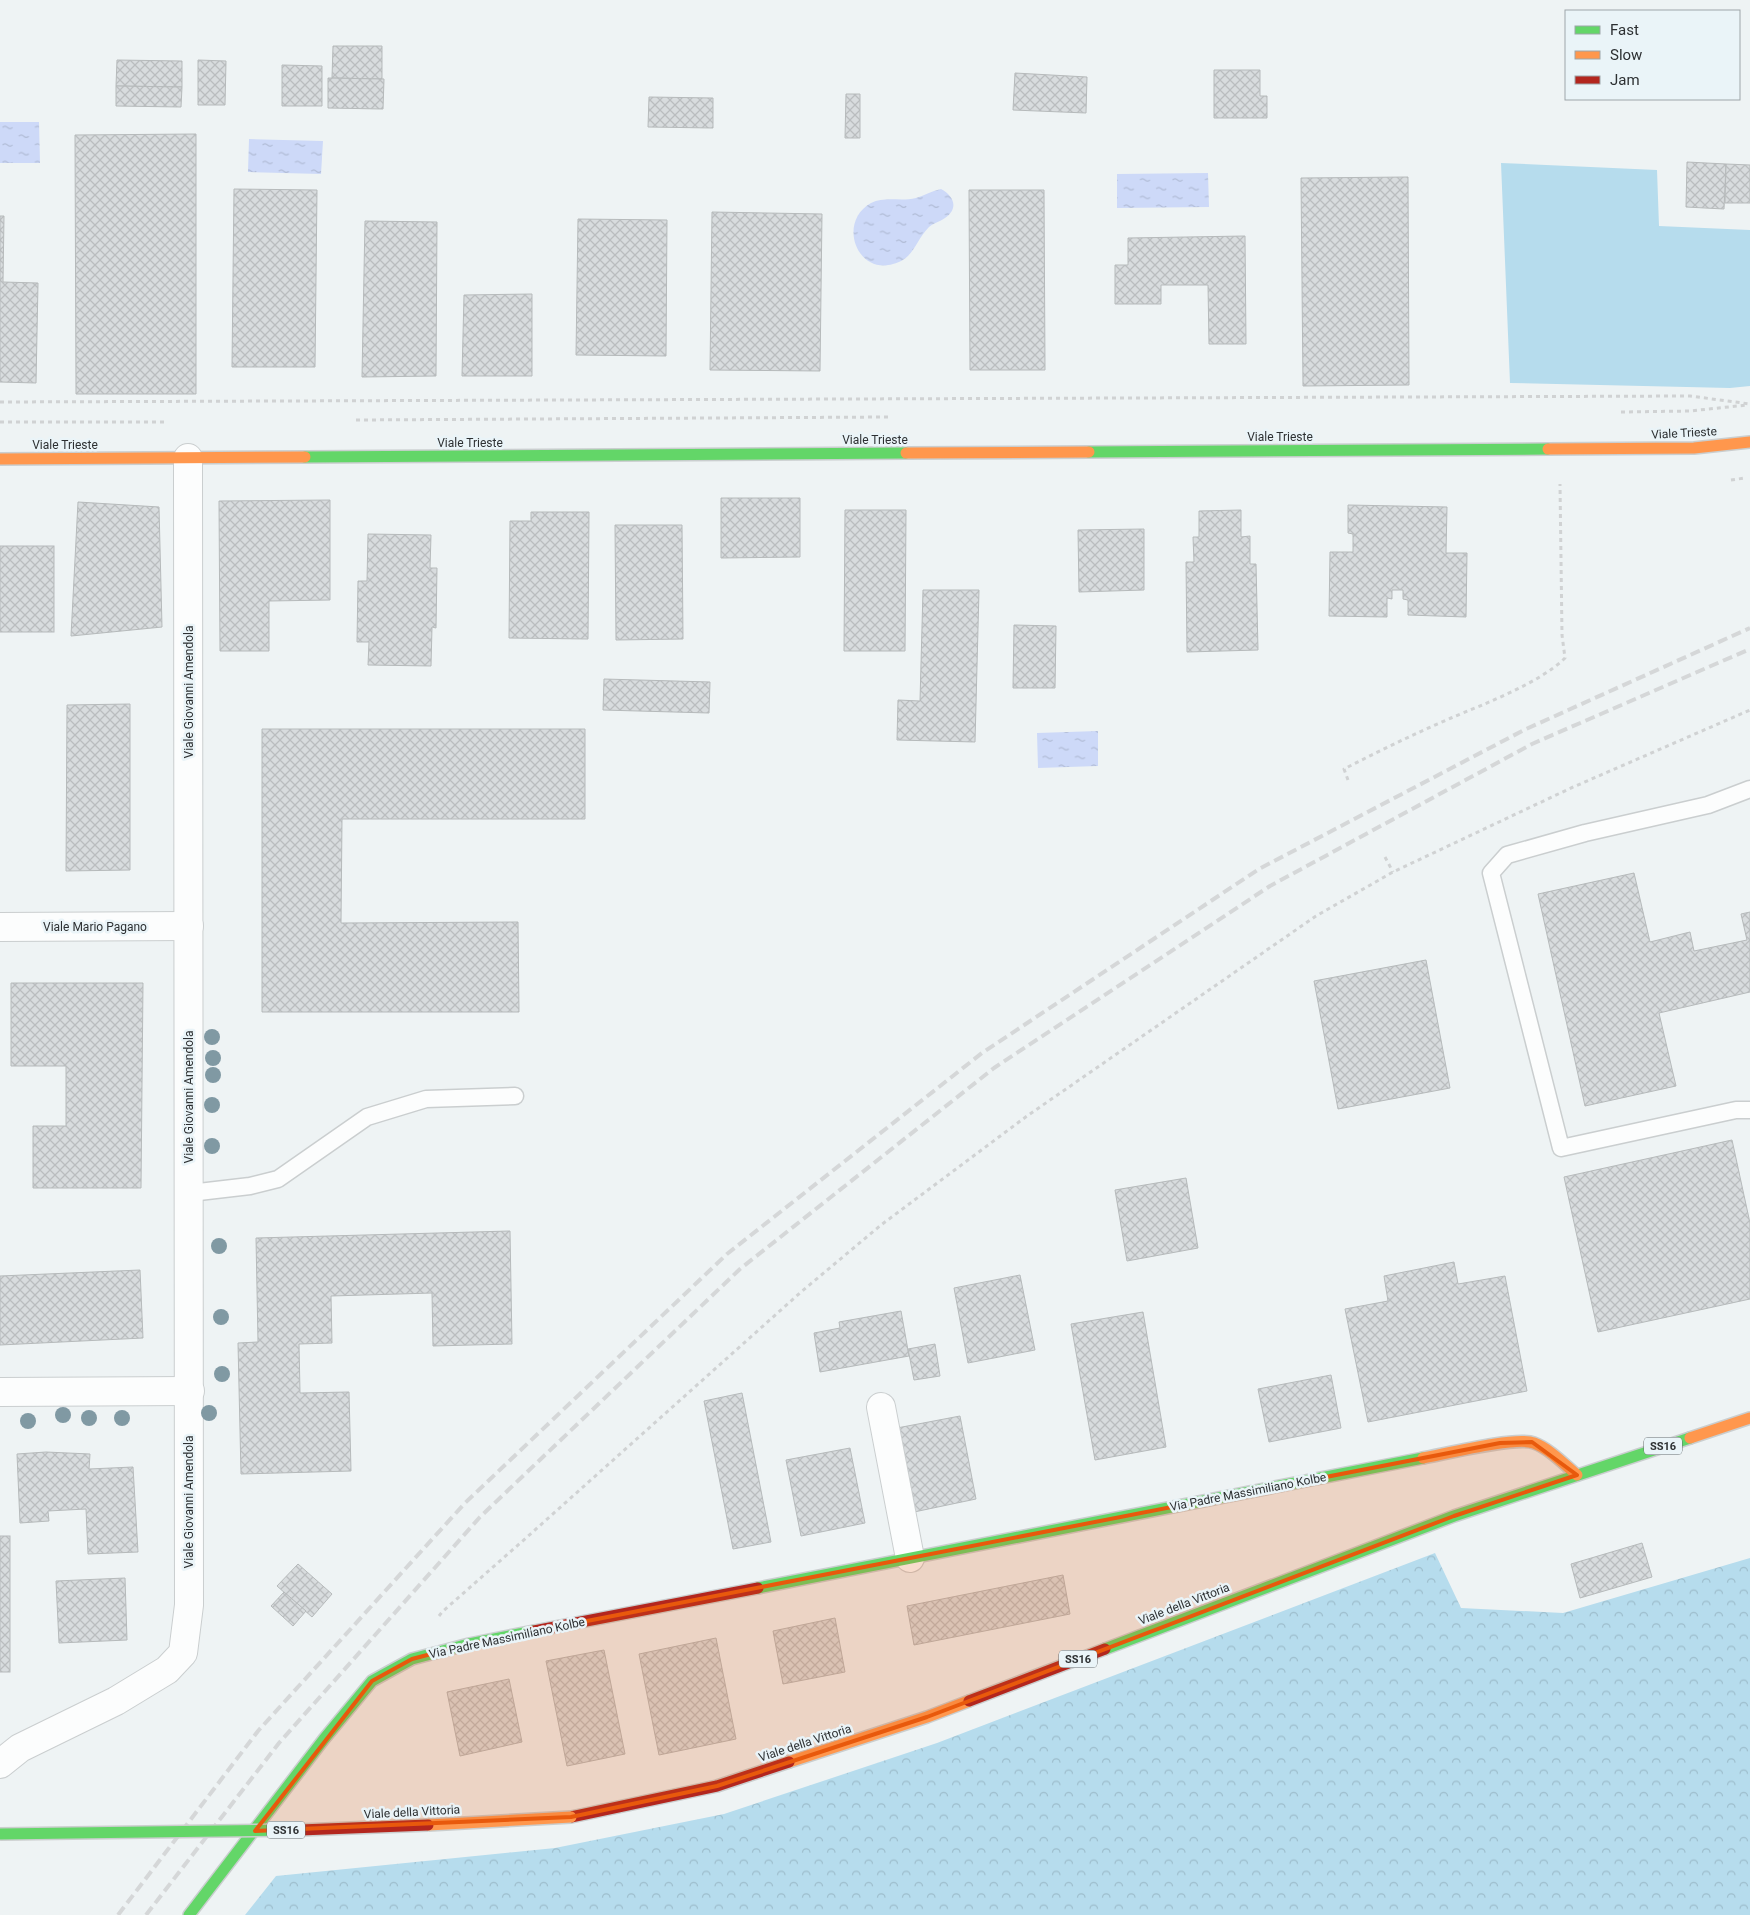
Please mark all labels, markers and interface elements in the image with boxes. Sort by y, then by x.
legend [1565,10,1740,100]
text: Fast [1610,21,1639,39]
text: Slow [1610,46,1642,64]
text: Jam [1610,71,1640,89]
street label: Viale Trieste [1651,424,1717,442]
street label: Viale Trieste [1247,430,1313,444]
street label: Viale Trieste [842,433,908,447]
street label: Viale Trieste [437,436,503,450]
street label: Viale Trieste [32,438,98,452]
street label: Viale Giovanni Amendola [182,626,196,759]
street label: Viale Mario Pagano [43,920,147,934]
street label: Viale Giovanni Amendola [182,1031,196,1164]
street label: Viale Giovanni Amendola [182,1436,196,1569]
road number: SS16 [1644,1438,1682,1454]
street label: Via Padre Massimiliano Kolbe [1169,1470,1327,1514]
street label: Viale della Vittoria [1136,1580,1232,1628]
street label: Via Padre Massimiliano Kolbe [428,1615,586,1661]
road number: SS16 [1059,1650,1097,1668]
street label: Viale della Vittoria [757,1721,853,1765]
street label: Viale della Vittoria [363,1802,461,1822]
road number: SS16 [267,1822,305,1838]

